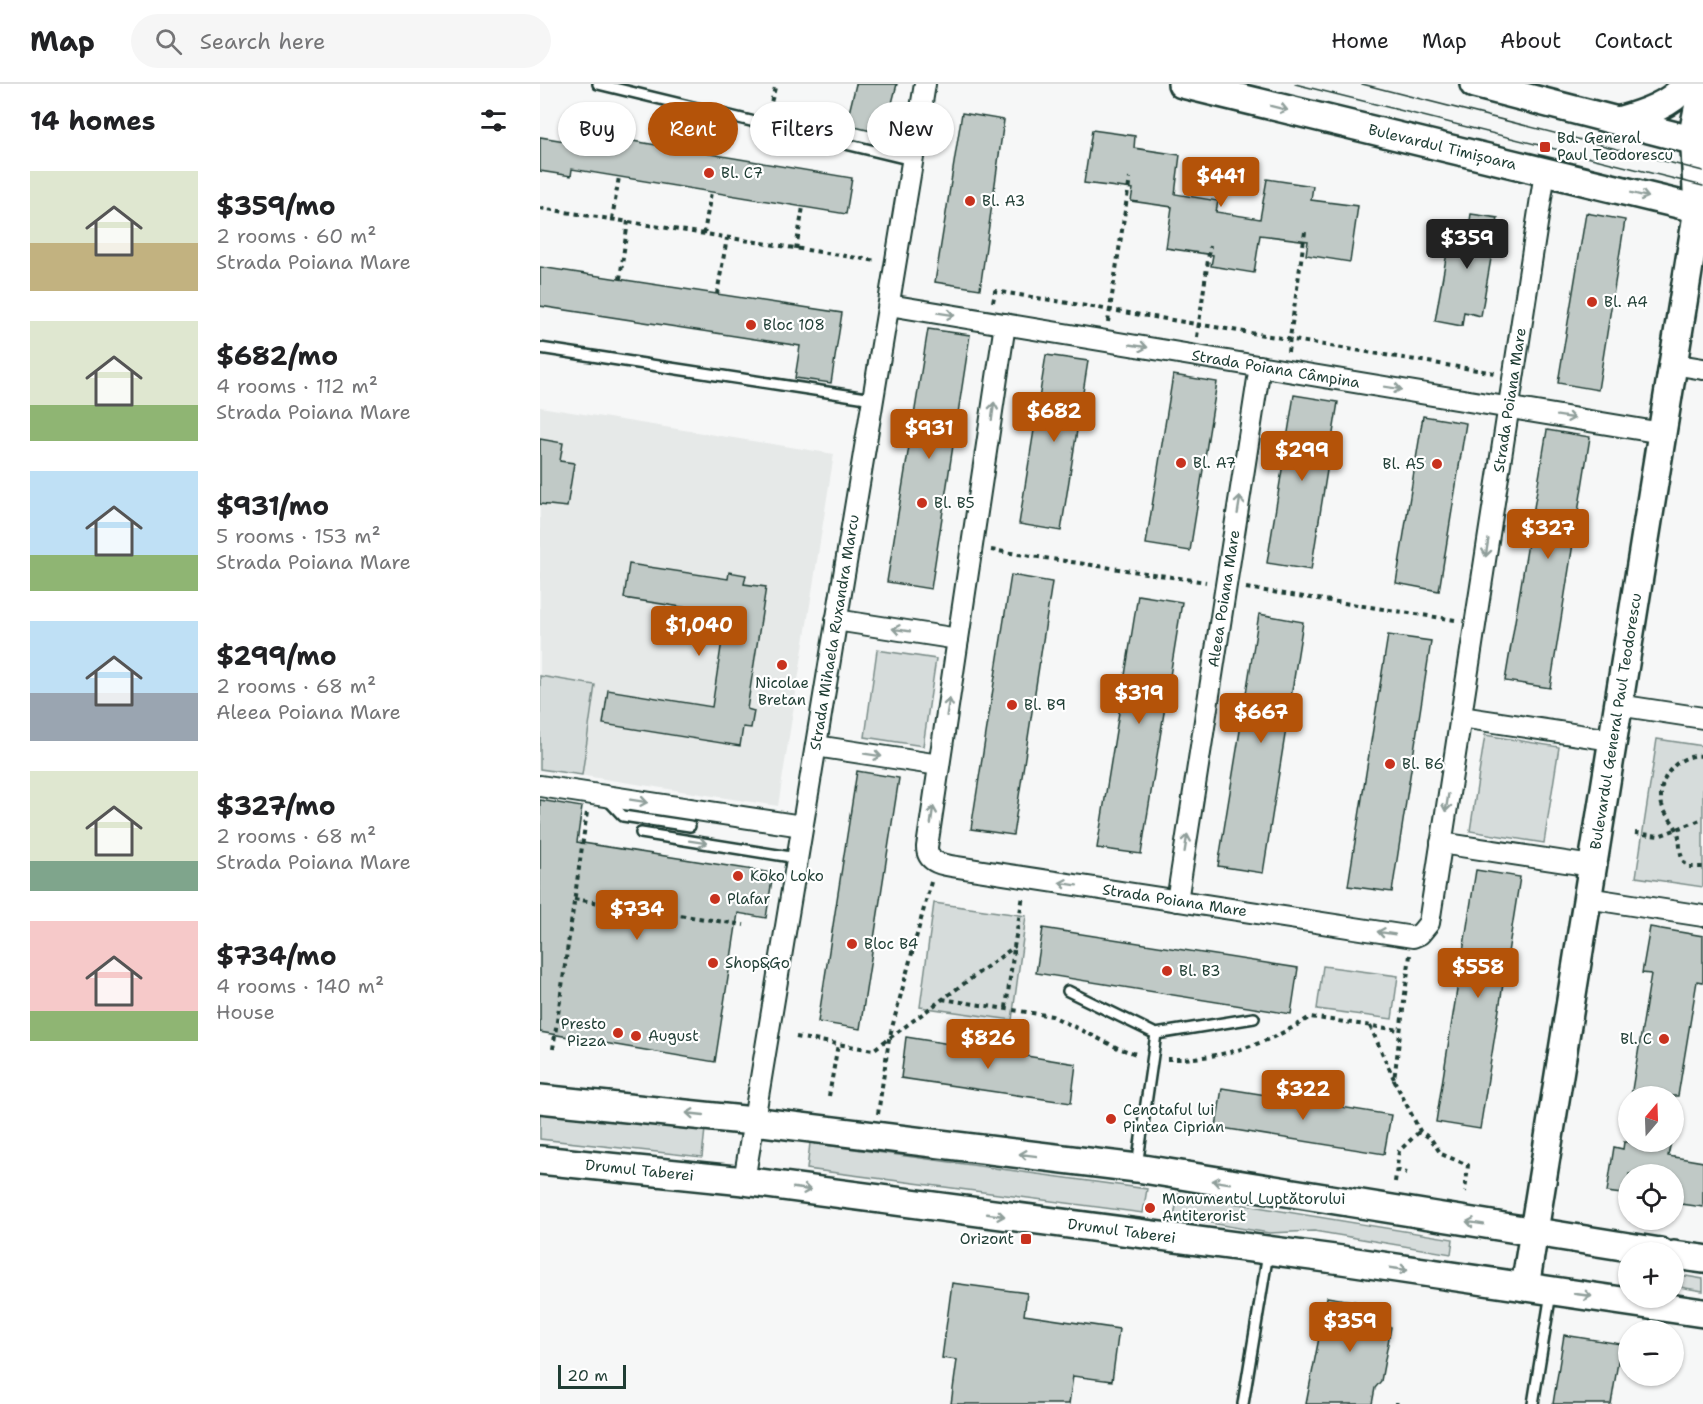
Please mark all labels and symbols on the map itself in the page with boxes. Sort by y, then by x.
one-way arrow [1269,102,1288,114]
street label: Bulevardul Timișoara [1366,119,1519,175]
place label: Bd. General Paul Teodorescu [1557,128,1673,165]
marker: Bd. General Paul Teodorescu [1538,140,1552,154]
pin: $441 [1185,157,1257,208]
place label: Bl. C7 [721,163,763,183]
marker: Bl. C7 [702,166,716,180]
one-way arrow [1630,190,1649,202]
place label: Bl. A3 [982,191,1025,211]
marker: Bl. A3 [963,194,977,208]
pin: $359 [1431,219,1503,270]
place label: Bl. A4 [1604,292,1648,312]
marker: Bl. A4 [1585,295,1599,309]
one-way arrow [936,309,956,320]
place label: Bloc 108 [763,315,825,335]
marker: Bloc 108 [744,318,758,332]
street label: Strada Poiana Mare [1489,326,1531,474]
one-way arrow [1128,341,1148,352]
street label: Strada Poiana Câmpina [1190,345,1362,393]
one-way arrow [1383,383,1403,394]
pin: $682 [1018,392,1090,443]
one-way arrow [987,401,998,421]
pin: $931 [893,409,965,460]
one-way arrow [1556,412,1576,423]
pin: $299 [1266,431,1338,482]
place label: Bl. A7 [1193,453,1236,473]
place label: Bl. A5 [1383,454,1425,474]
marker: Bl. A7 [1174,456,1188,470]
marker: Bl. A5 [1430,457,1444,471]
place label: Bl. B5 [934,493,975,513]
marker: Bl. B5 [915,496,929,510]
one-way arrow [1233,496,1244,516]
pin: $327 [1512,509,1584,560]
street label: Strada Mihaela Ruxandra Marcu [805,513,864,752]
street label: Aleea Poiana Mare [1203,528,1244,669]
one-way arrow [1481,538,1492,558]
street label: Bulevardul General Paul Teodorescu [1585,591,1646,851]
pin: $1,040 [650,606,748,657]
one-way arrow [891,624,911,635]
marker: Nicolae Bretan [775,658,789,672]
place label: Nicolae Bretan [755,673,809,710]
pin: $319 [1103,674,1175,725]
pin: $667 [1225,693,1297,744]
place label: Bl. B9 [1024,695,1066,715]
one-way arrow [943,698,954,718]
marker: Bl. B9 [1005,698,1019,712]
one-way arrow [863,749,883,760]
place label: Bl. B6 [1402,754,1444,774]
marker: Bl. B6 [1383,757,1397,771]
one-way arrow [1442,793,1453,813]
one-way arrow [629,796,649,807]
one-way arrow [927,806,938,826]
one-way arrow [1180,834,1191,854]
one-way arrow [688,837,708,848]
place label: Koko Loko [750,866,824,886]
marker: Koko Loko [731,869,745,883]
one-way arrow [1059,879,1079,890]
street label: Strada Poiana Mare [1101,879,1249,921]
place label: Plafar [727,889,770,909]
pin: $734 [601,890,673,941]
marker: Plafar [708,892,722,906]
one-way arrow [1376,927,1396,938]
place label: Bloc B4 [864,934,918,954]
marker: Bloc B4 [845,937,859,951]
pin: $558 [1442,948,1514,999]
place label: Shop&Go [725,953,790,973]
marker: Shop&Go [706,956,720,970]
place label: Bl. B3 [1179,961,1220,981]
marker: Bl. B3 [1160,964,1174,978]
place label: Presto Pizza [561,1014,607,1051]
pin: $826 [952,1019,1024,1070]
marker: Presto Pizza [611,1026,625,1040]
place label: August [648,1026,699,1046]
marker: August [629,1029,643,1043]
place label: Bl. C [1620,1029,1652,1049]
marker: Bl. C [1657,1032,1671,1046]
pin: $322 [1267,1070,1339,1121]
north arrow [1618,1086,1684,1152]
place label: Cenotaful lui Pintea Ciprian [1123,1100,1224,1137]
one-way arrow [686,1109,706,1120]
marker: Cenotaful lui Pintea Ciprian [1104,1112,1118,1126]
one-way arrow [1018,1149,1038,1160]
street label: Drumul Taberei [584,1155,695,1186]
one-way arrow [1211,1176,1231,1187]
one-way arrow [792,1184,812,1195]
place label: Monumentul Luptătorului Antiterorist [1162,1189,1345,1226]
marker: Monumentul Luptătorului Antiterorist [1143,1201,1157,1215]
one-way arrow [985,1210,1005,1221]
street label: Drumul Taberei [1066,1214,1177,1248]
one-way arrow [1466,1217,1486,1228]
place label: Orizont [960,1229,1014,1249]
marker: Orizont [1019,1232,1033,1246]
one-way arrow [1389,1263,1409,1274]
one-way arrow [1572,1290,1592,1301]
pin: $359 [1314,1302,1386,1353]
scale bar [558,1362,626,1390]

